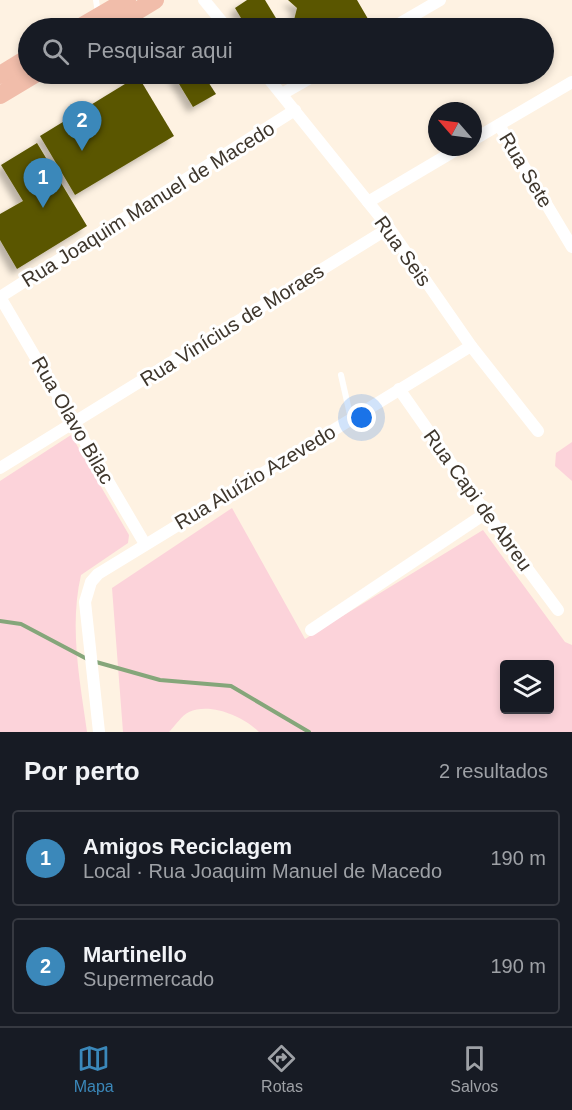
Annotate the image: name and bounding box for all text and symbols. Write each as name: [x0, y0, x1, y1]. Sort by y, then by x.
search box: [18, 18, 554, 84]
icon: search: [39, 35, 72, 68]
text: Pesquisar aqui: [87, 38, 233, 63]
pin: 2: [62, 102, 101, 151]
north arrow: [428, 102, 482, 156]
street label: Rua Joaquim Manuel de Macedo: [18, 117, 278, 291]
street label: Rua Sete: [495, 129, 557, 211]
pin: 1: [24, 158, 63, 208]
street label: Rua Seis: [370, 212, 436, 290]
street label: Rua Vinícius de Moraes: [136, 260, 328, 390]
street label: Rua Olavo Bilac: [28, 352, 118, 488]
your location: [347, 403, 376, 432]
street label: Rua Aluízio Azevedo: [171, 420, 339, 534]
street label: Rua Capi de Abreu: [419, 425, 537, 575]
map controls: [500, 660, 554, 714]
button: layers: [500, 660, 554, 714]
text: Por perto: [24, 756, 140, 786]
text: 2 resultados: [439, 760, 548, 782]
text: Amigos Reciclagem: [83, 834, 292, 859]
text: 1: [40, 847, 51, 869]
text: 190 m: [490, 847, 546, 869]
text: Local · Rua Joaquim Manuel de Macedo: [83, 860, 442, 882]
text: Martinello: [83, 942, 187, 967]
text: 2: [40, 955, 51, 977]
text: 190 m: [490, 955, 546, 977]
text: Supermercado: [83, 968, 214, 990]
tab: Mapa: [74, 1042, 114, 1096]
tab: Rotas: [261, 1042, 303, 1096]
tab: Salvos: [450, 1042, 498, 1096]

